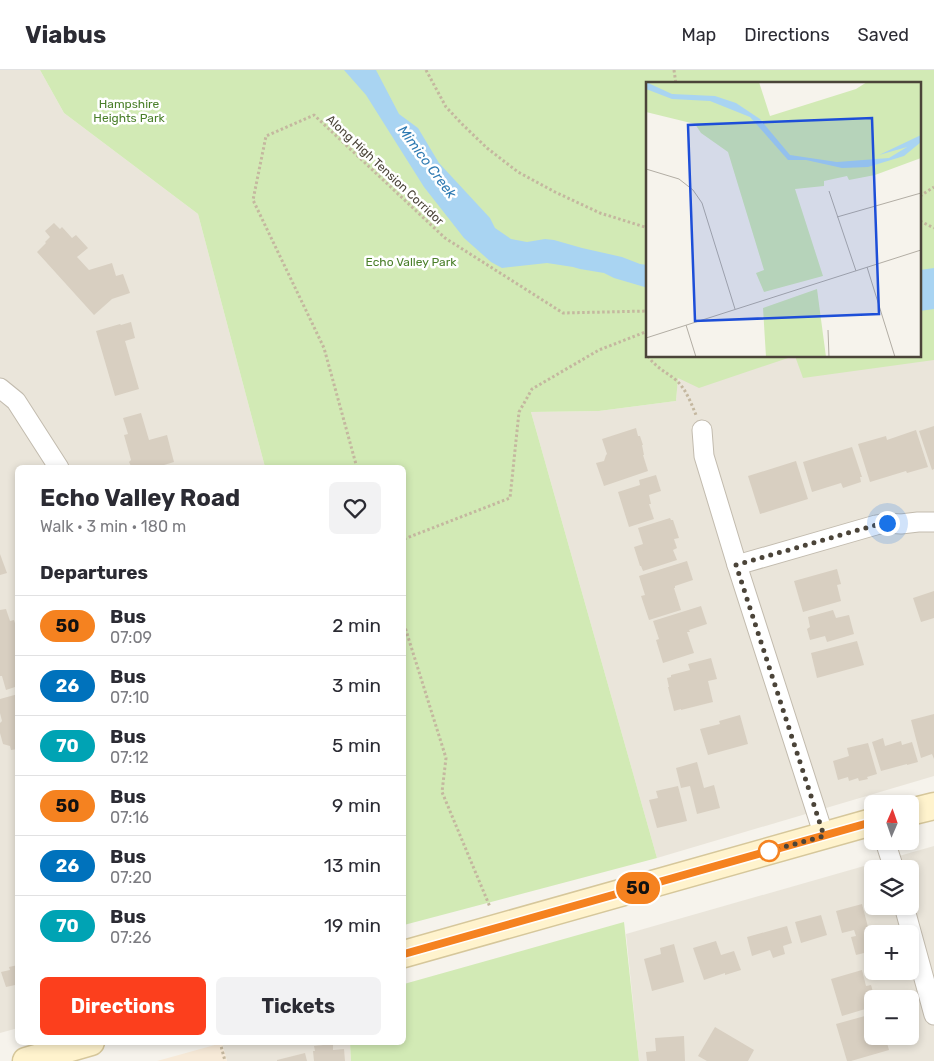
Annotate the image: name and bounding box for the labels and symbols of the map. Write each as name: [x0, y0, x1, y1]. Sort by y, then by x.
inset map: [646, 82, 922, 358]
park label: Hampshire Heights Park: [93, 97, 165, 125]
street label: Along High Tension Corridor: [323, 112, 447, 228]
water label: Mimico Creek: [394, 122, 460, 202]
park label: Echo Valley Park: [366, 255, 457, 269]
your location: [875, 511, 900, 536]
north arrow: [864, 795, 919, 850]
unlabelled marker: [758, 840, 780, 862]
line badge: 50: [616, 872, 660, 904]

